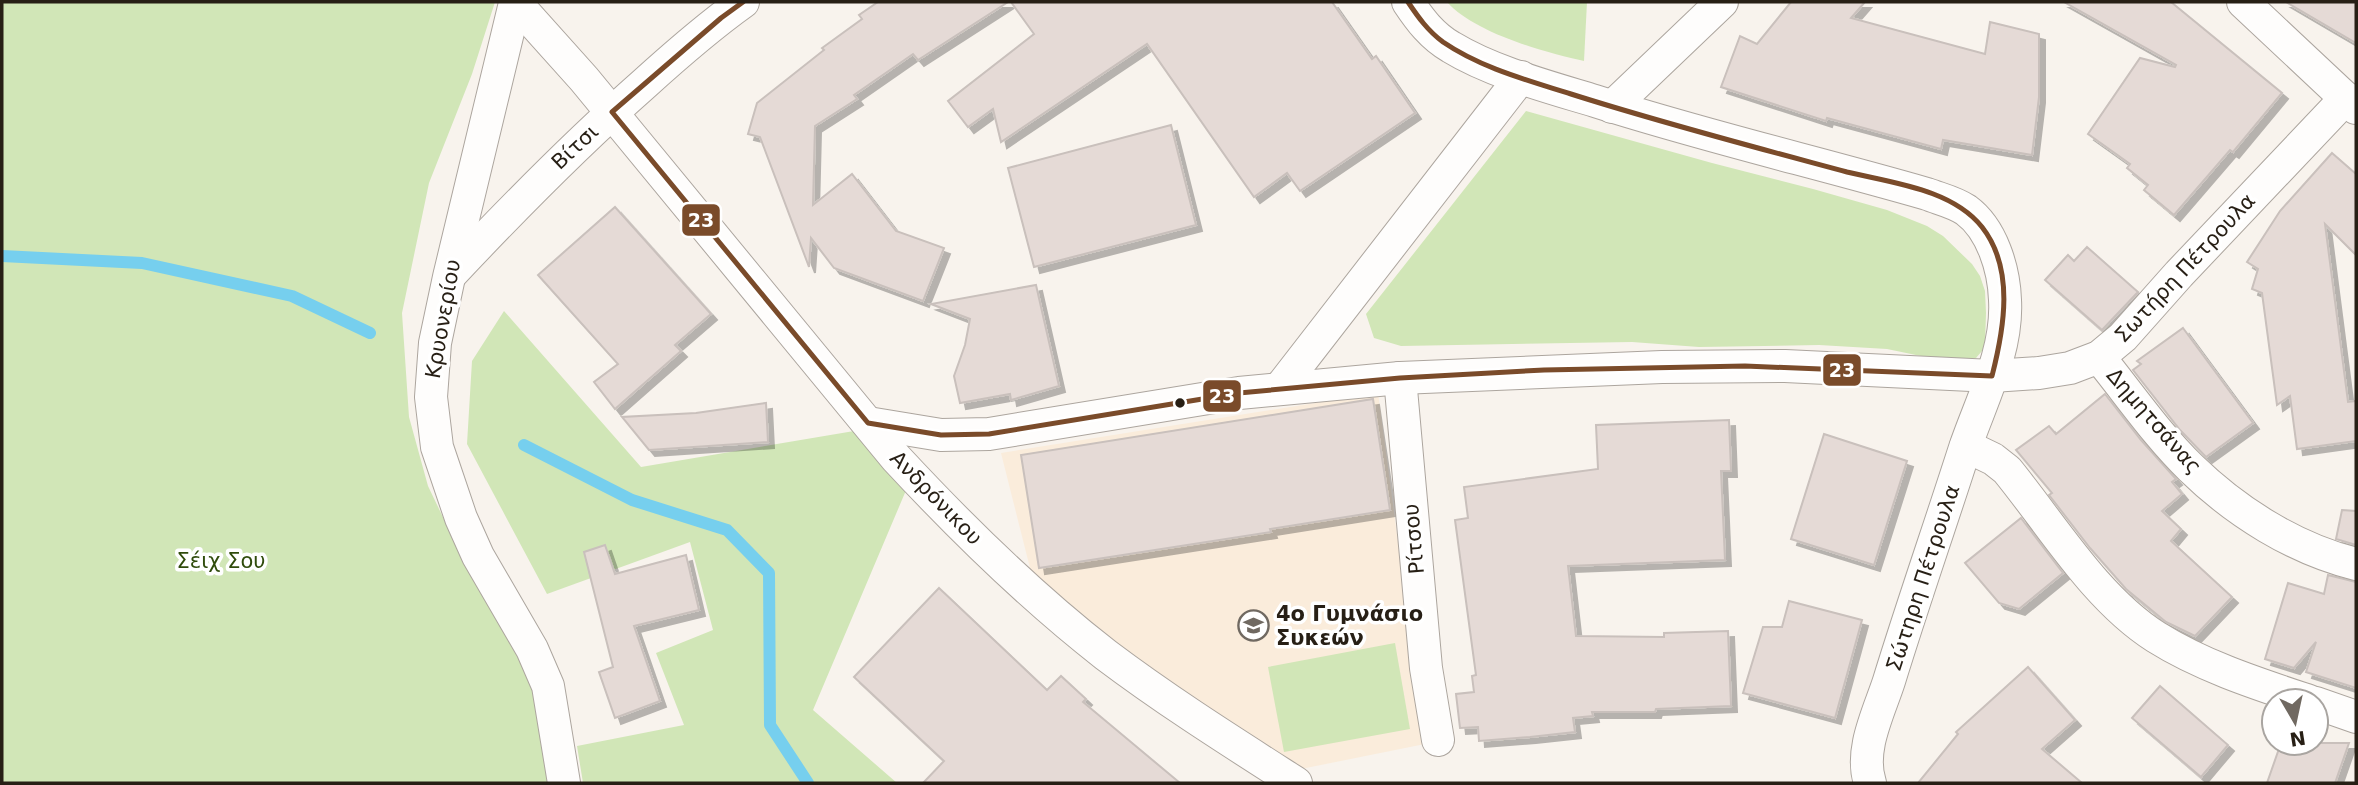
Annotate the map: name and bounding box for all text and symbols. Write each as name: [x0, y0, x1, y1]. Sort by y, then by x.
street label: Βίτσι: [547, 120, 603, 174]
street label: Σωτήρη Πέτρουλα: [2110, 189, 2260, 347]
line badge: 23: [681, 203, 721, 237]
text: 23: [688, 209, 714, 231]
street label: Κρυονερίου: [421, 258, 465, 380]
line badge: 23: [1822, 353, 1862, 387]
text: 23: [1829, 359, 1855, 381]
street label: Δημητσάνας: [2102, 363, 2206, 479]
line badge: 23: [1202, 379, 1242, 413]
text: 23: [1209, 385, 1235, 407]
unlabelled marker: [1173, 396, 1187, 410]
street label: Ανδρόνικου: [885, 446, 987, 550]
street label: Σώτηρη Πέτρουλα: [1882, 482, 1964, 674]
street label: Ρίτσου: [1399, 503, 1429, 575]
park label: Σέιχ Σου: [177, 549, 265, 573]
place label: 4ο Γυμνάσιο Συκεών: [1276, 602, 1423, 650]
school or university icon: 4ο Γυμνάσιο Συκεών: [1236, 609, 1270, 643]
north arrow: [2260, 687, 2330, 757]
text: N: [2288, 727, 2307, 751]

